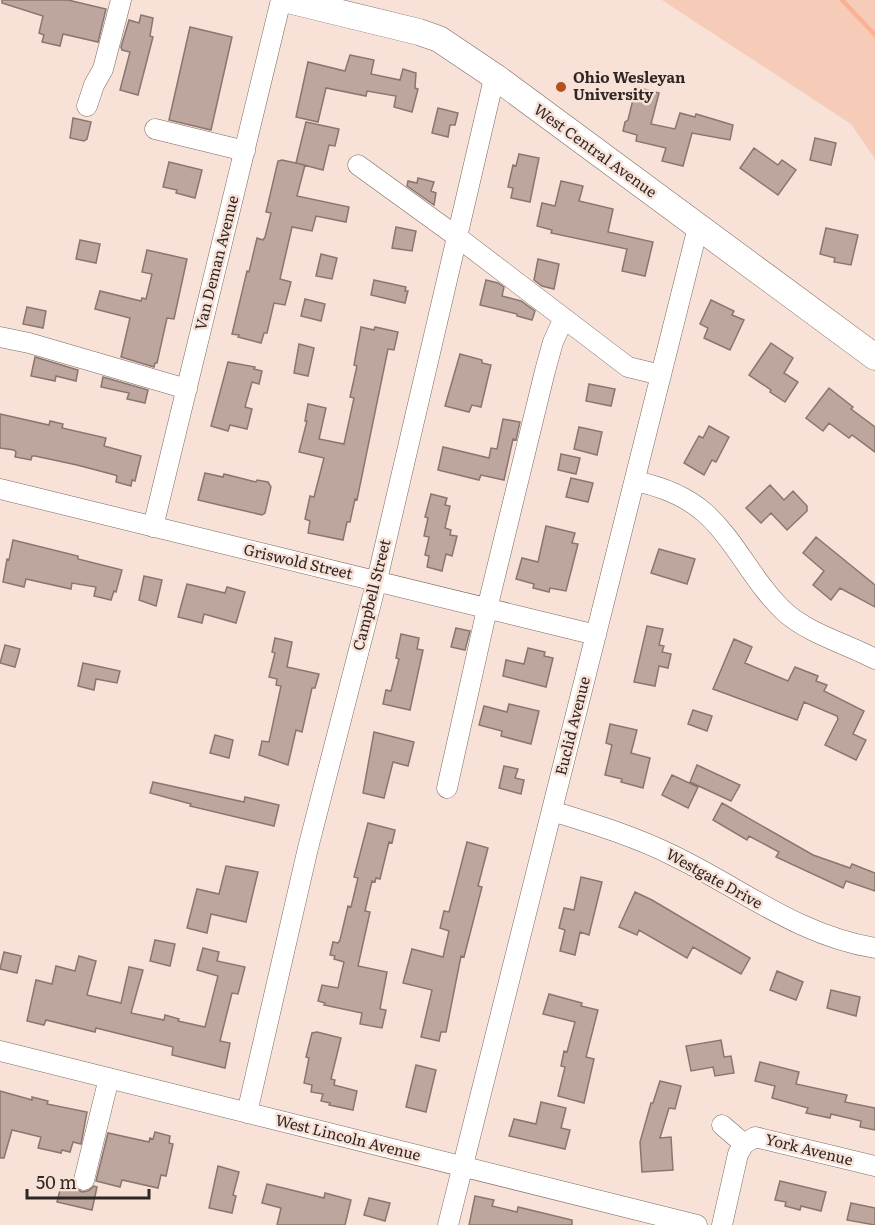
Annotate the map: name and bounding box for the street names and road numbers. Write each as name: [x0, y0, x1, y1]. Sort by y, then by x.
street label: West Central Avenue: [529, 97, 662, 203]
street label: Van Deman Avenue: [188, 193, 243, 332]
street label: Campbell Street: [346, 536, 396, 653]
street label: Griswold Street: [241, 537, 355, 584]
street label: Euclid Avenue: [548, 674, 595, 778]
street label: Westgate Drive: [662, 842, 767, 914]
street label: West Lincoln Avenue: [273, 1107, 424, 1166]
street label: York Avenue: [763, 1127, 856, 1171]

